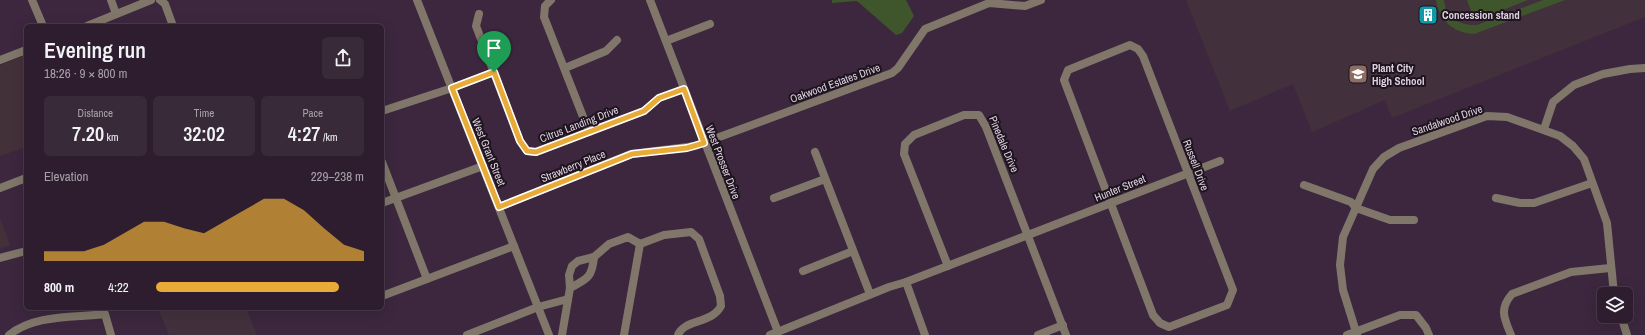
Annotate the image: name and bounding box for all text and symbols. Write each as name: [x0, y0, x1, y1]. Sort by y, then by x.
building icon: Concession stand: [1417, 4, 1439, 26]
place label: Concession stand: [1442, 8, 1520, 22]
pin: [477, 31, 511, 72]
text: Evening run: [44, 35, 146, 65]
button: share: [322, 37, 364, 79]
icon: arrive: [483, 37, 505, 59]
street label: Oakwood Estates Drive: [788, 60, 882, 106]
place label: Plant City High School: [1372, 61, 1425, 88]
school or university icon: Plant City High School: [1347, 63, 1369, 85]
text: 18:26 · 9 × 800 m: [44, 65, 127, 82]
street label: Sandalwood Drive: [1410, 101, 1484, 139]
street label: Citrus Landing Drive: [538, 103, 620, 145]
text: Distance: [78, 106, 113, 120]
text: Time: [194, 106, 214, 120]
text: Pace: [302, 106, 323, 120]
street label: Pinedale Drive: [986, 114, 1022, 174]
street label: West Grant Street: [469, 116, 509, 188]
text: 7.20: [72, 120, 104, 147]
text: 32:02: [183, 120, 225, 147]
text: 4:27: [288, 120, 320, 147]
street label: West Prosser Drive: [702, 123, 744, 201]
text: km: [104, 130, 119, 144]
text: /km: [320, 130, 337, 144]
street label: Russell Drive: [1180, 137, 1212, 193]
street label: Strawberry Place: [539, 147, 607, 185]
text: Elevation: [44, 168, 88, 185]
text: 229–238 m: [311, 168, 364, 185]
street label: Hunter Street: [1093, 171, 1148, 205]
text: 800 m: [44, 279, 74, 296]
text: 4:22: [108, 279, 129, 296]
map controls: [1597, 287, 1633, 323]
button: layers: [1597, 287, 1633, 323]

